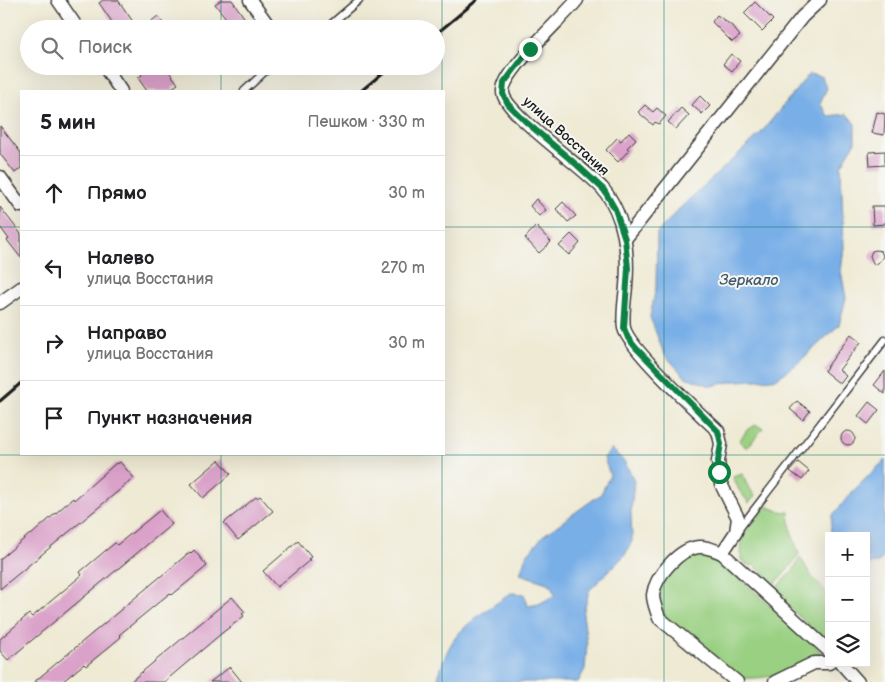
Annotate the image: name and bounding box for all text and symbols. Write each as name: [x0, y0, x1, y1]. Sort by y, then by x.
search box: [20, 20, 445, 75]
icon: search: [38, 34, 66, 62]
text: Поиск: [78, 36, 132, 59]
route end: [519, 38, 542, 61]
street label: улица Восстания: [519, 93, 613, 179]
text: 5 мин: [40, 110, 96, 135]
text: Пешком · 330 m: [308, 113, 425, 132]
icon: ahead: [40, 179, 68, 207]
text: Прямо: [87, 182, 147, 205]
text: 30 m: [388, 184, 425, 203]
text: Налево: [87, 247, 154, 270]
icon: left: [40, 254, 68, 282]
text: 270 m: [381, 259, 425, 278]
text: улица Восстания: [87, 270, 213, 289]
water label: Зеркало: [720, 271, 779, 290]
text: Направо: [87, 322, 167, 345]
icon: right: [40, 329, 68, 357]
text: 30 m: [388, 334, 425, 353]
text: улица Восстания: [87, 345, 213, 364]
icon: arrive: [40, 404, 68, 432]
text: Пункт назначения: [87, 407, 252, 430]
route start: [708, 461, 731, 484]
map controls: [825, 532, 870, 667]
button: +: [825, 532, 870, 577]
button: −: [825, 577, 870, 622]
button: layers: [825, 622, 870, 667]

